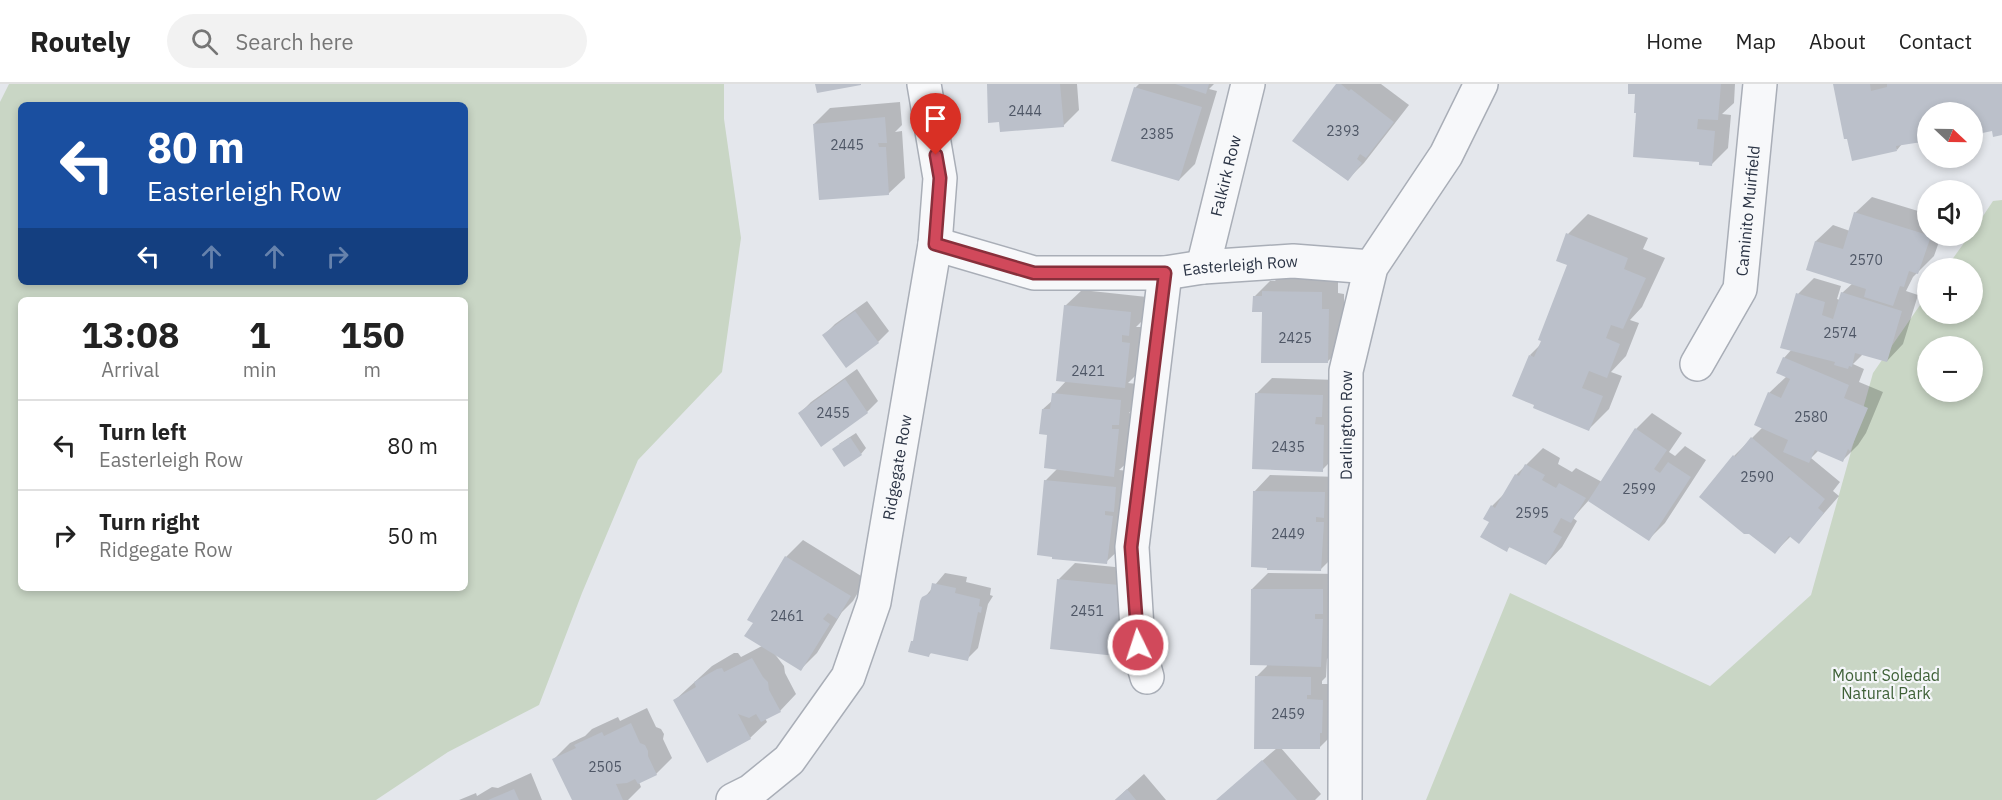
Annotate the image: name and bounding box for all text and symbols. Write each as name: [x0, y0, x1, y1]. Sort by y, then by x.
search box: [167, 14, 587, 68]
text: Routely: [30, 23, 131, 60]
icon: search: [188, 25, 221, 58]
text: Search here: [236, 27, 354, 56]
text: Home: [1646, 27, 1703, 55]
text: Map: [1736, 27, 1776, 55]
text: About: [1809, 27, 1866, 55]
text: Contact: [1899, 27, 1972, 55]
pin: [910, 93, 961, 155]
icon: arrive: [919, 102, 952, 135]
house number: 2444: [1008, 102, 1042, 120]
north arrow: [1917, 102, 1983, 168]
map controls: [1917, 102, 1983, 402]
text: 80 m: [147, 120, 245, 175]
house number: 2393: [1326, 122, 1360, 140]
house number: 2385: [1140, 125, 1174, 143]
icon: left: [48, 126, 126, 204]
street label: Falkirk Row: [1206, 133, 1245, 218]
house number: 2445: [830, 136, 864, 154]
street label: Caminito Muirfield: [1731, 144, 1764, 277]
text: Easterleigh Row: [147, 173, 342, 208]
button: sound: [1917, 180, 1983, 246]
icon: left: [132, 240, 165, 273]
icon: ahead: [195, 240, 228, 273]
icon: ahead: [258, 240, 291, 273]
icon: right: [321, 240, 354, 273]
street label: Easterleigh Row: [1181, 251, 1299, 280]
house number: 2570: [1849, 251, 1883, 269]
button: +: [1917, 258, 1983, 324]
text: 13:08: [81, 311, 180, 358]
text: 1: [249, 311, 271, 358]
text: 150: [340, 311, 405, 358]
house number: 2574: [1823, 324, 1857, 342]
house number: 2425: [1278, 329, 1312, 347]
button: −: [1917, 336, 1983, 402]
text: Arrival: [101, 356, 160, 383]
text: min: [243, 356, 277, 383]
text: m: [364, 356, 381, 383]
house number: 2421: [1071, 362, 1105, 380]
street label: Darlington Row: [1336, 370, 1356, 480]
house number: 2455: [816, 404, 850, 422]
house number: 2580: [1794, 408, 1828, 426]
street label: Ridgegate Row: [878, 413, 916, 522]
text: Turn left: [99, 417, 187, 446]
icon: left: [48, 429, 81, 462]
text: 80 m: [387, 431, 438, 460]
house number: 2435: [1271, 438, 1305, 456]
text: Easterleigh Row: [99, 446, 243, 473]
house number: 2590: [1740, 468, 1774, 486]
house number: 2599: [1622, 480, 1656, 498]
house number: 2595: [1515, 504, 1549, 522]
text: Turn right: [99, 507, 200, 536]
icon: right: [48, 519, 81, 552]
text: 50 m: [387, 521, 438, 550]
house number: 2449: [1271, 525, 1305, 543]
text: Ridgegate Row: [99, 536, 233, 563]
house number: 2451: [1070, 602, 1104, 620]
house number: 2461: [770, 607, 804, 625]
position arrow: [1106, 613, 1170, 677]
park label: Mount Soledad Natural Park: [1832, 665, 1940, 703]
house number: 2459: [1271, 705, 1305, 723]
house number: 2505: [588, 758, 622, 776]

